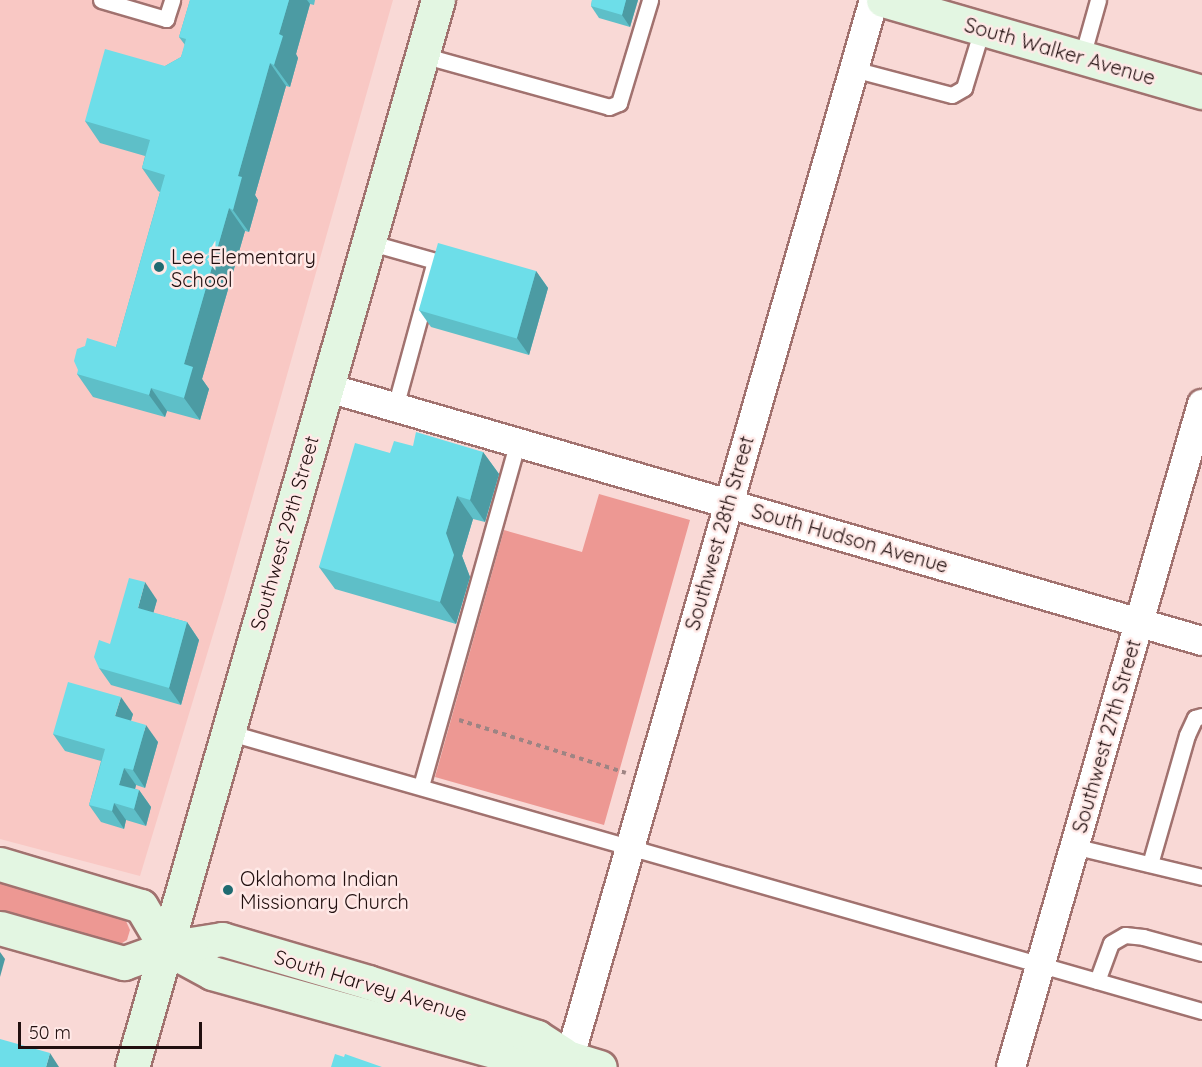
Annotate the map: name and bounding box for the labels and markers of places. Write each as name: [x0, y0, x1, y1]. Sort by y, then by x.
place label: Lee Elementary School: [171, 244, 316, 291]
marker: Lee Elementary School: [152, 260, 166, 274]
place label: Oklahoma Indian Missionary Church: [240, 867, 409, 914]
marker: Oklahoma Indian Missionary Church: [221, 883, 235, 897]

